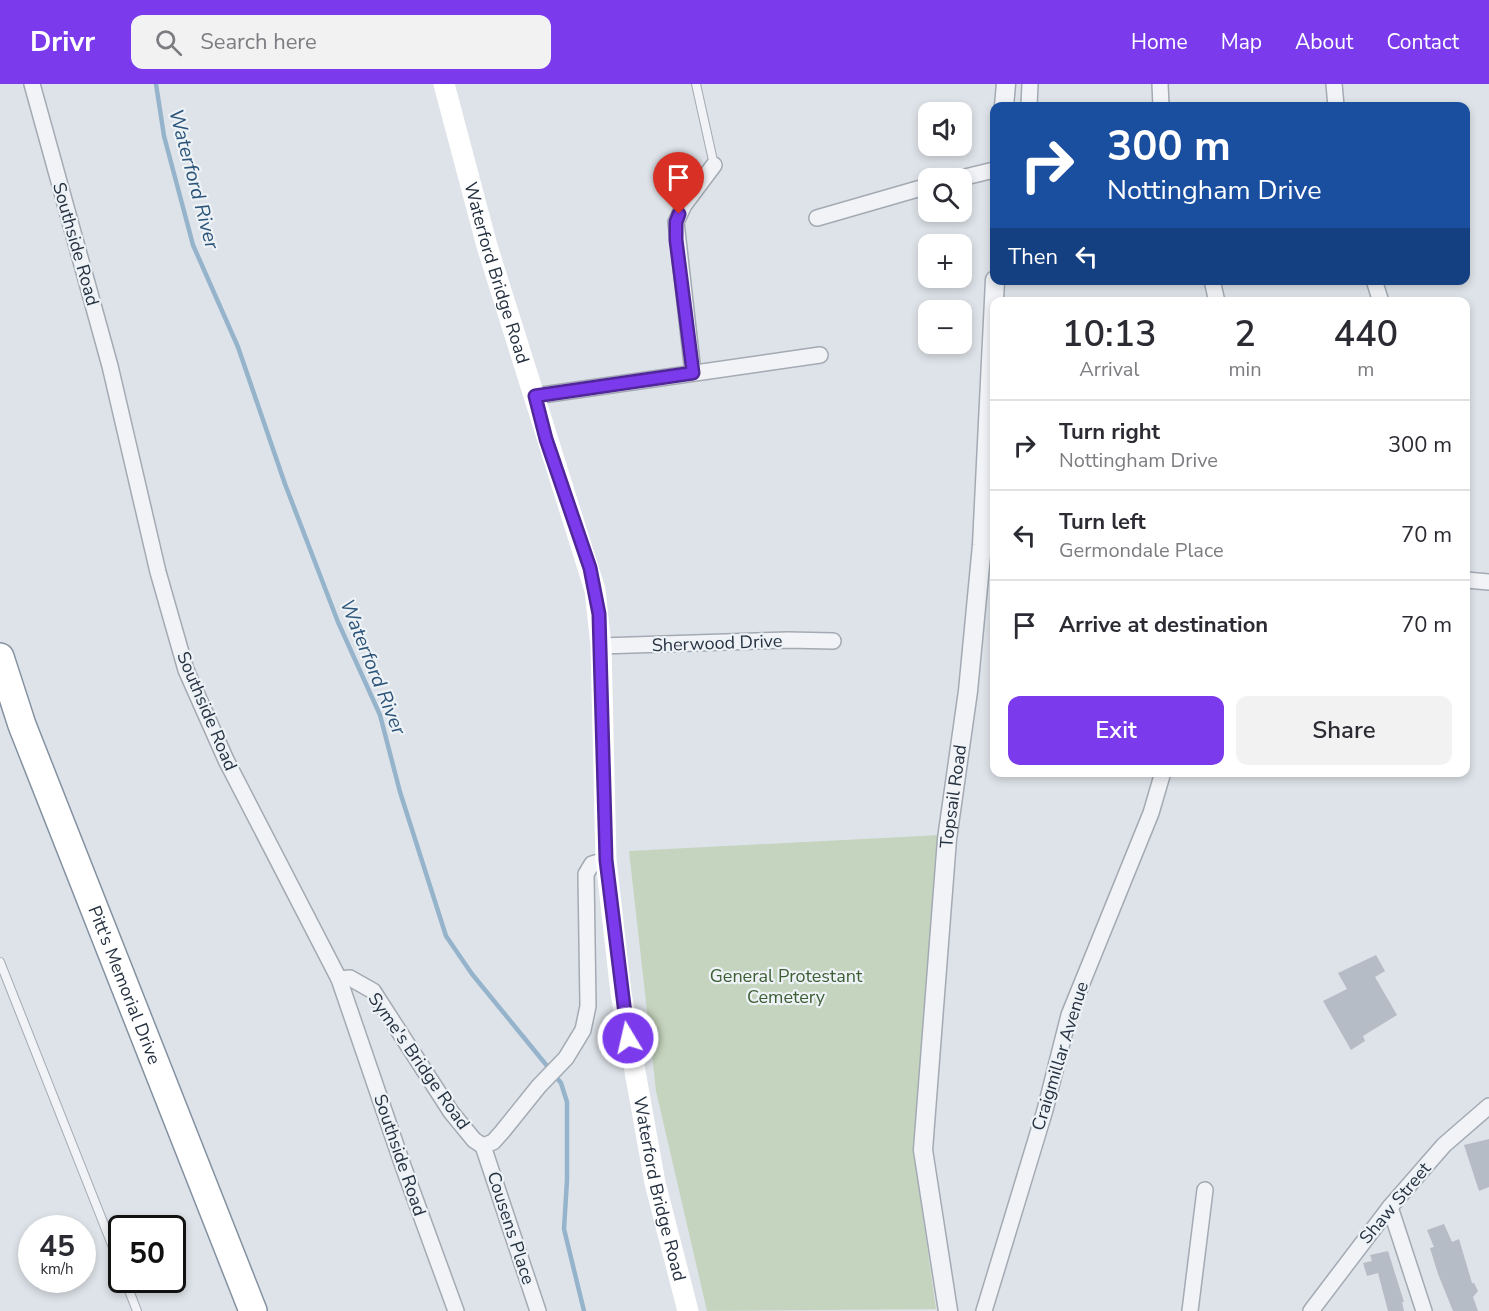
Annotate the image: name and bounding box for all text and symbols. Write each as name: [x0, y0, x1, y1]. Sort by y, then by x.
search box: [131, 15, 551, 69]
text: Drivr: [30, 23, 95, 61]
icon: search: [152, 26, 185, 59]
text: Search here: [200, 27, 317, 57]
text: Home: [1131, 28, 1188, 56]
text: Map: [1221, 28, 1262, 56]
text: About: [1295, 28, 1353, 56]
text: Contact: [1386, 28, 1459, 56]
map controls: [918, 102, 972, 354]
button: sound: [918, 102, 972, 156]
water label: Waterford River: [162, 106, 226, 253]
text: 300 m: [1107, 118, 1231, 175]
icon: right: [1008, 126, 1086, 204]
pin: [653, 152, 704, 214]
icon: arrive: [662, 161, 695, 194]
button: search: [918, 168, 972, 222]
text: Nottingham Drive: [1107, 172, 1322, 209]
street label: Waterford Bridge Road: [459, 179, 535, 367]
street label: Southside Road: [47, 180, 105, 308]
button: +: [918, 234, 972, 288]
icon: left: [1070, 240, 1103, 273]
text: Then: [1008, 242, 1058, 272]
button: −: [918, 300, 972, 354]
text: 10:13: [1062, 310, 1157, 359]
text: 2: [1234, 310, 1256, 359]
text: 440: [1333, 310, 1398, 359]
text: Arrival: [1079, 356, 1139, 383]
text: min: [1229, 356, 1262, 383]
text: m: [1357, 356, 1374, 383]
text: Turn right: [1059, 417, 1160, 447]
icon: right: [1008, 429, 1041, 462]
text: 300 m: [1388, 430, 1452, 460]
text: Nottingham Drive: [1059, 447, 1218, 474]
text: Turn left: [1059, 507, 1146, 537]
icon: left: [1008, 519, 1041, 552]
text: 70 m: [1401, 520, 1452, 550]
text: Germondale Place: [1059, 537, 1224, 564]
water label: Waterford River: [334, 595, 413, 740]
icon: arrive: [1008, 609, 1041, 642]
text: Arrive at destination: [1059, 610, 1268, 640]
text: 70 m: [1401, 610, 1452, 640]
street label: Sherwood Drive: [651, 629, 783, 657]
street label: Southside Road: [171, 648, 243, 774]
button: Exit: [1008, 696, 1224, 765]
button: Share: [1236, 696, 1452, 765]
street label: Topsail Road: [934, 743, 972, 849]
street label: Pitt's Memorial Drive: [82, 902, 167, 1068]
park label: General Protestant Cemetery: [710, 964, 863, 1009]
street label: Craigmillar Avenue: [1026, 978, 1094, 1134]
street label: Syme's Bridge Road: [363, 988, 475, 1134]
position arrow: [596, 1006, 660, 1070]
street label: Southside Road: [368, 1091, 432, 1219]
street label: Waterford Bridge Road: [628, 1095, 692, 1284]
street label: Shaw Street: [1354, 1157, 1437, 1249]
street label: Cousens Place: [481, 1168, 541, 1288]
speed limit sign: 50: [108, 1215, 186, 1293]
text: 45: [39, 1226, 75, 1267]
text: km/h: [40, 1259, 74, 1279]

